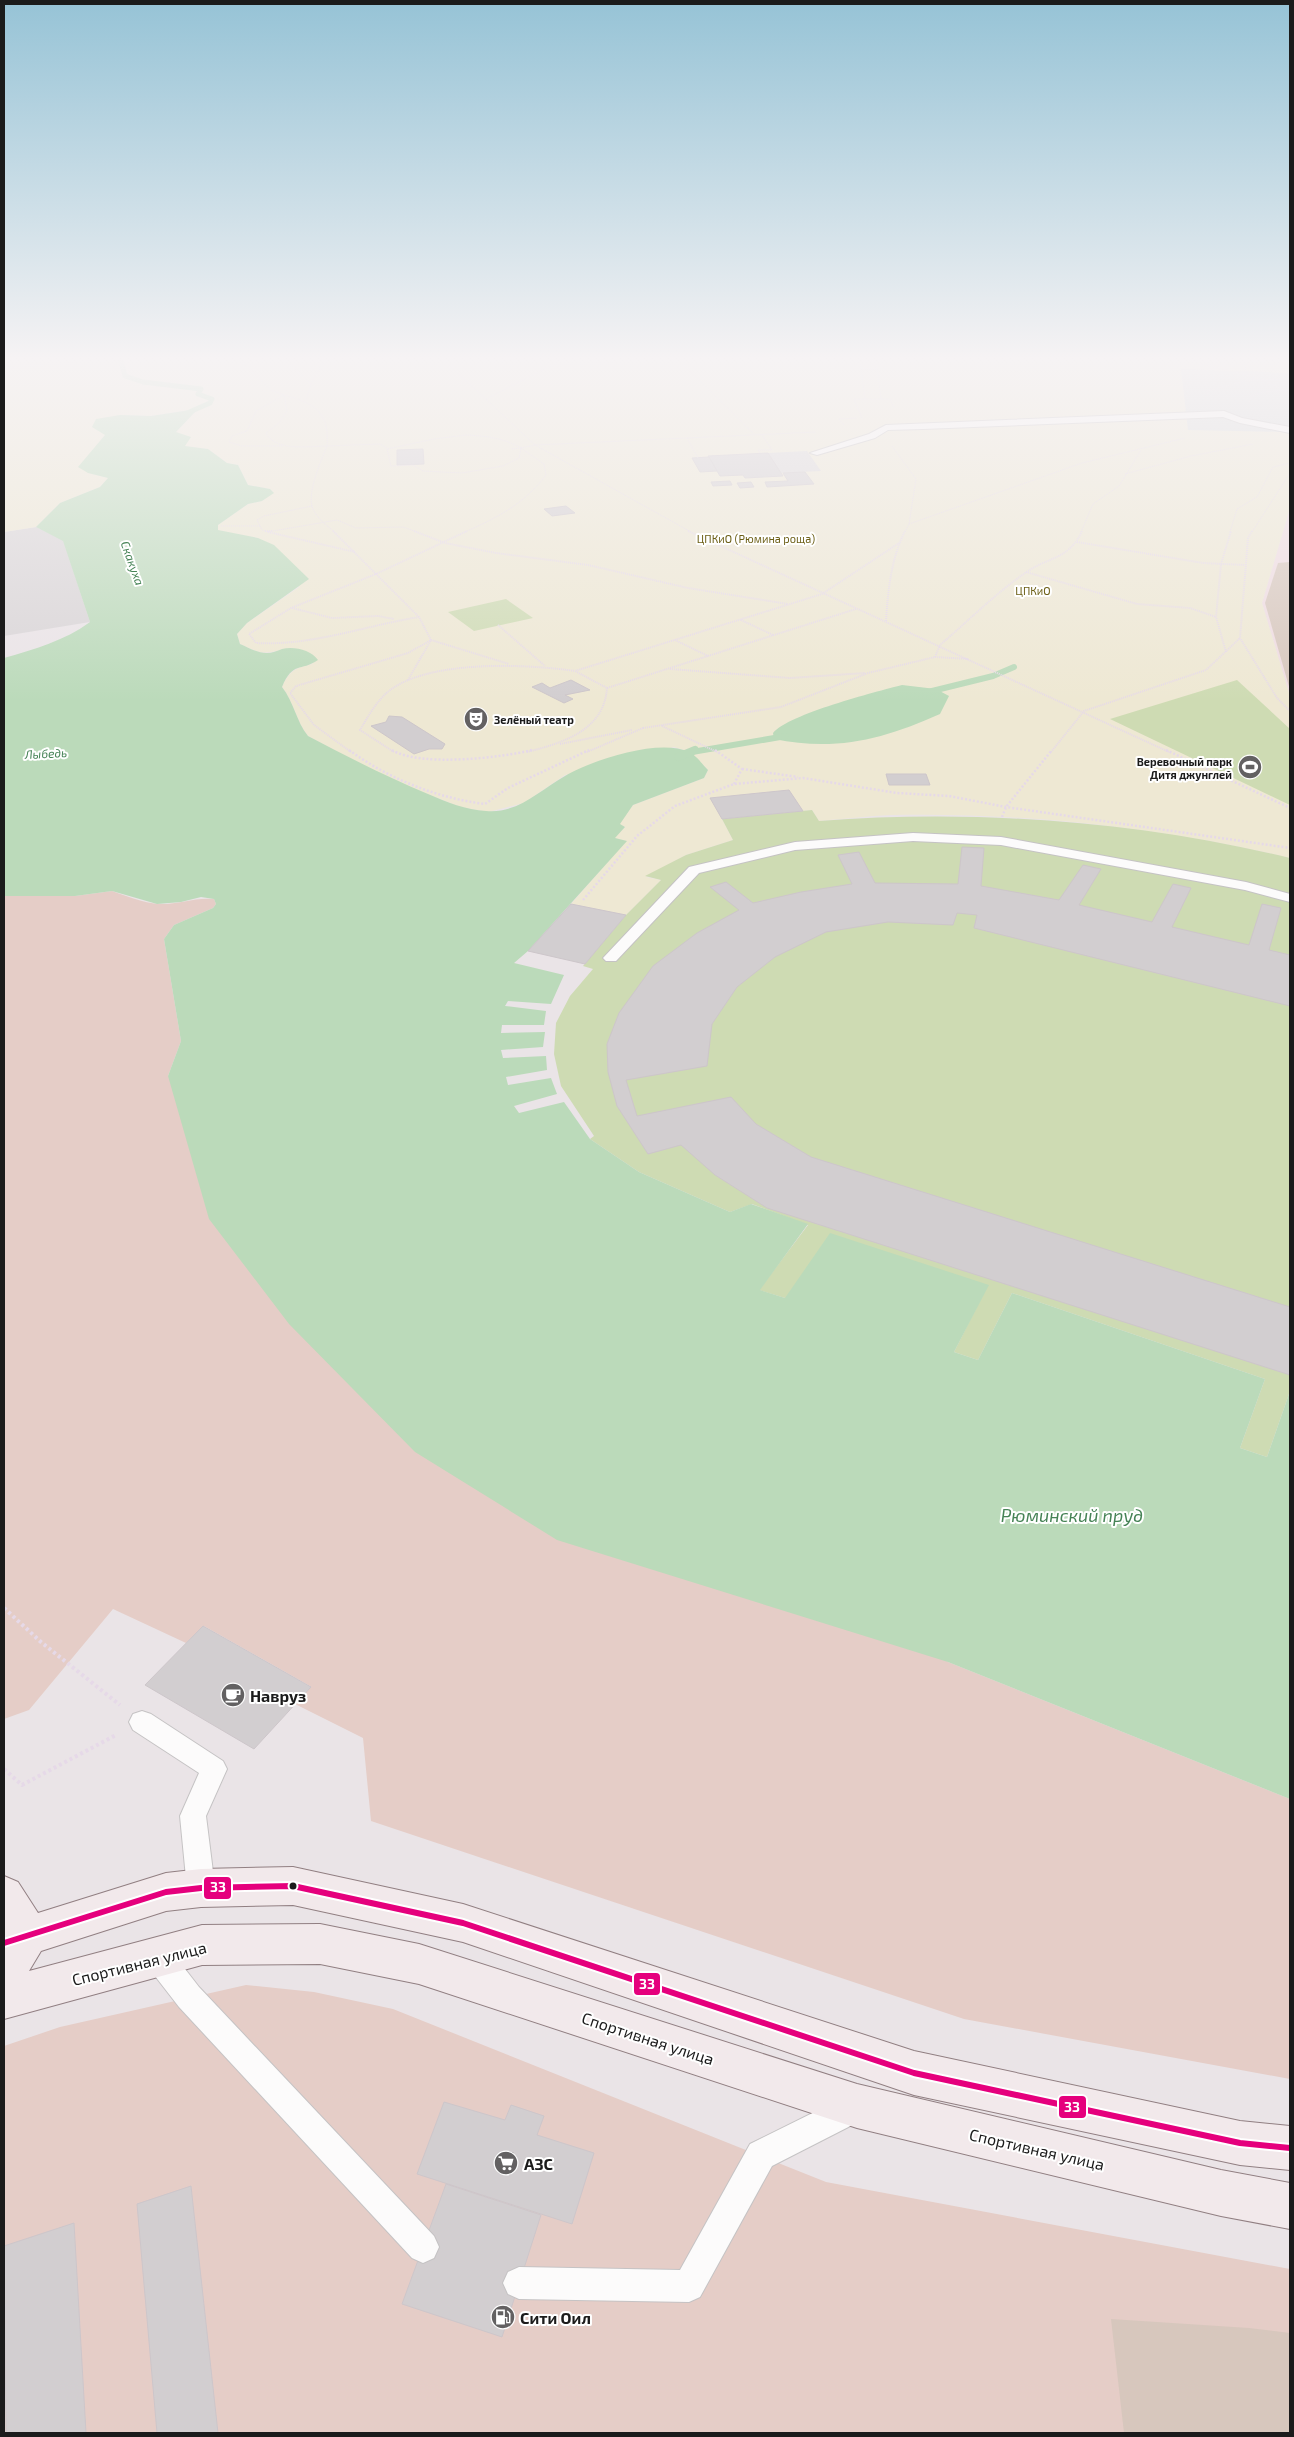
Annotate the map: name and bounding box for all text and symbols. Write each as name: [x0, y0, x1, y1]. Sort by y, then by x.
park label: ЦПКиО (Рюмина роща): [697, 532, 815, 545]
water label: Скакуха: [119, 539, 147, 587]
park label: ЦПКиО: [1015, 584, 1051, 597]
theatre icon: Зелёный театр: [463, 706, 489, 732]
place label: Зелёный театр: [494, 713, 574, 726]
water label: Лыбедь: [23, 745, 68, 761]
sports icon: Веревочный парк Дитя джунглей: [1237, 754, 1263, 780]
place label: Веревочный парк Дитя джунглей: [1137, 755, 1232, 781]
water label: Рюминский пруд: [1001, 1504, 1143, 1526]
cafe icon: Навруз: [220, 1682, 246, 1708]
place label: Навруз: [250, 1686, 306, 1705]
line badge: 33: [203, 1876, 232, 1900]
text: 33: [210, 1878, 226, 1895]
unlabelled marker: [288, 1881, 298, 1891]
street label: Спортивная улица: [70, 1937, 208, 1990]
line badge: 33: [633, 1972, 661, 1996]
text: 33: [639, 1975, 655, 1992]
street label: Спортивная улица: [579, 2008, 717, 2069]
line badge: 33: [1058, 2095, 1087, 2119]
text: 33: [1064, 2098, 1080, 2115]
street label: Спортивная улица: [967, 2124, 1106, 2175]
supermarket icon: АЗС: [493, 2150, 519, 2176]
place label: АЗС: [524, 2154, 553, 2173]
fuel station icon: Сити Оил: [490, 2304, 516, 2330]
place label: Сити Оил: [520, 2308, 591, 2327]

